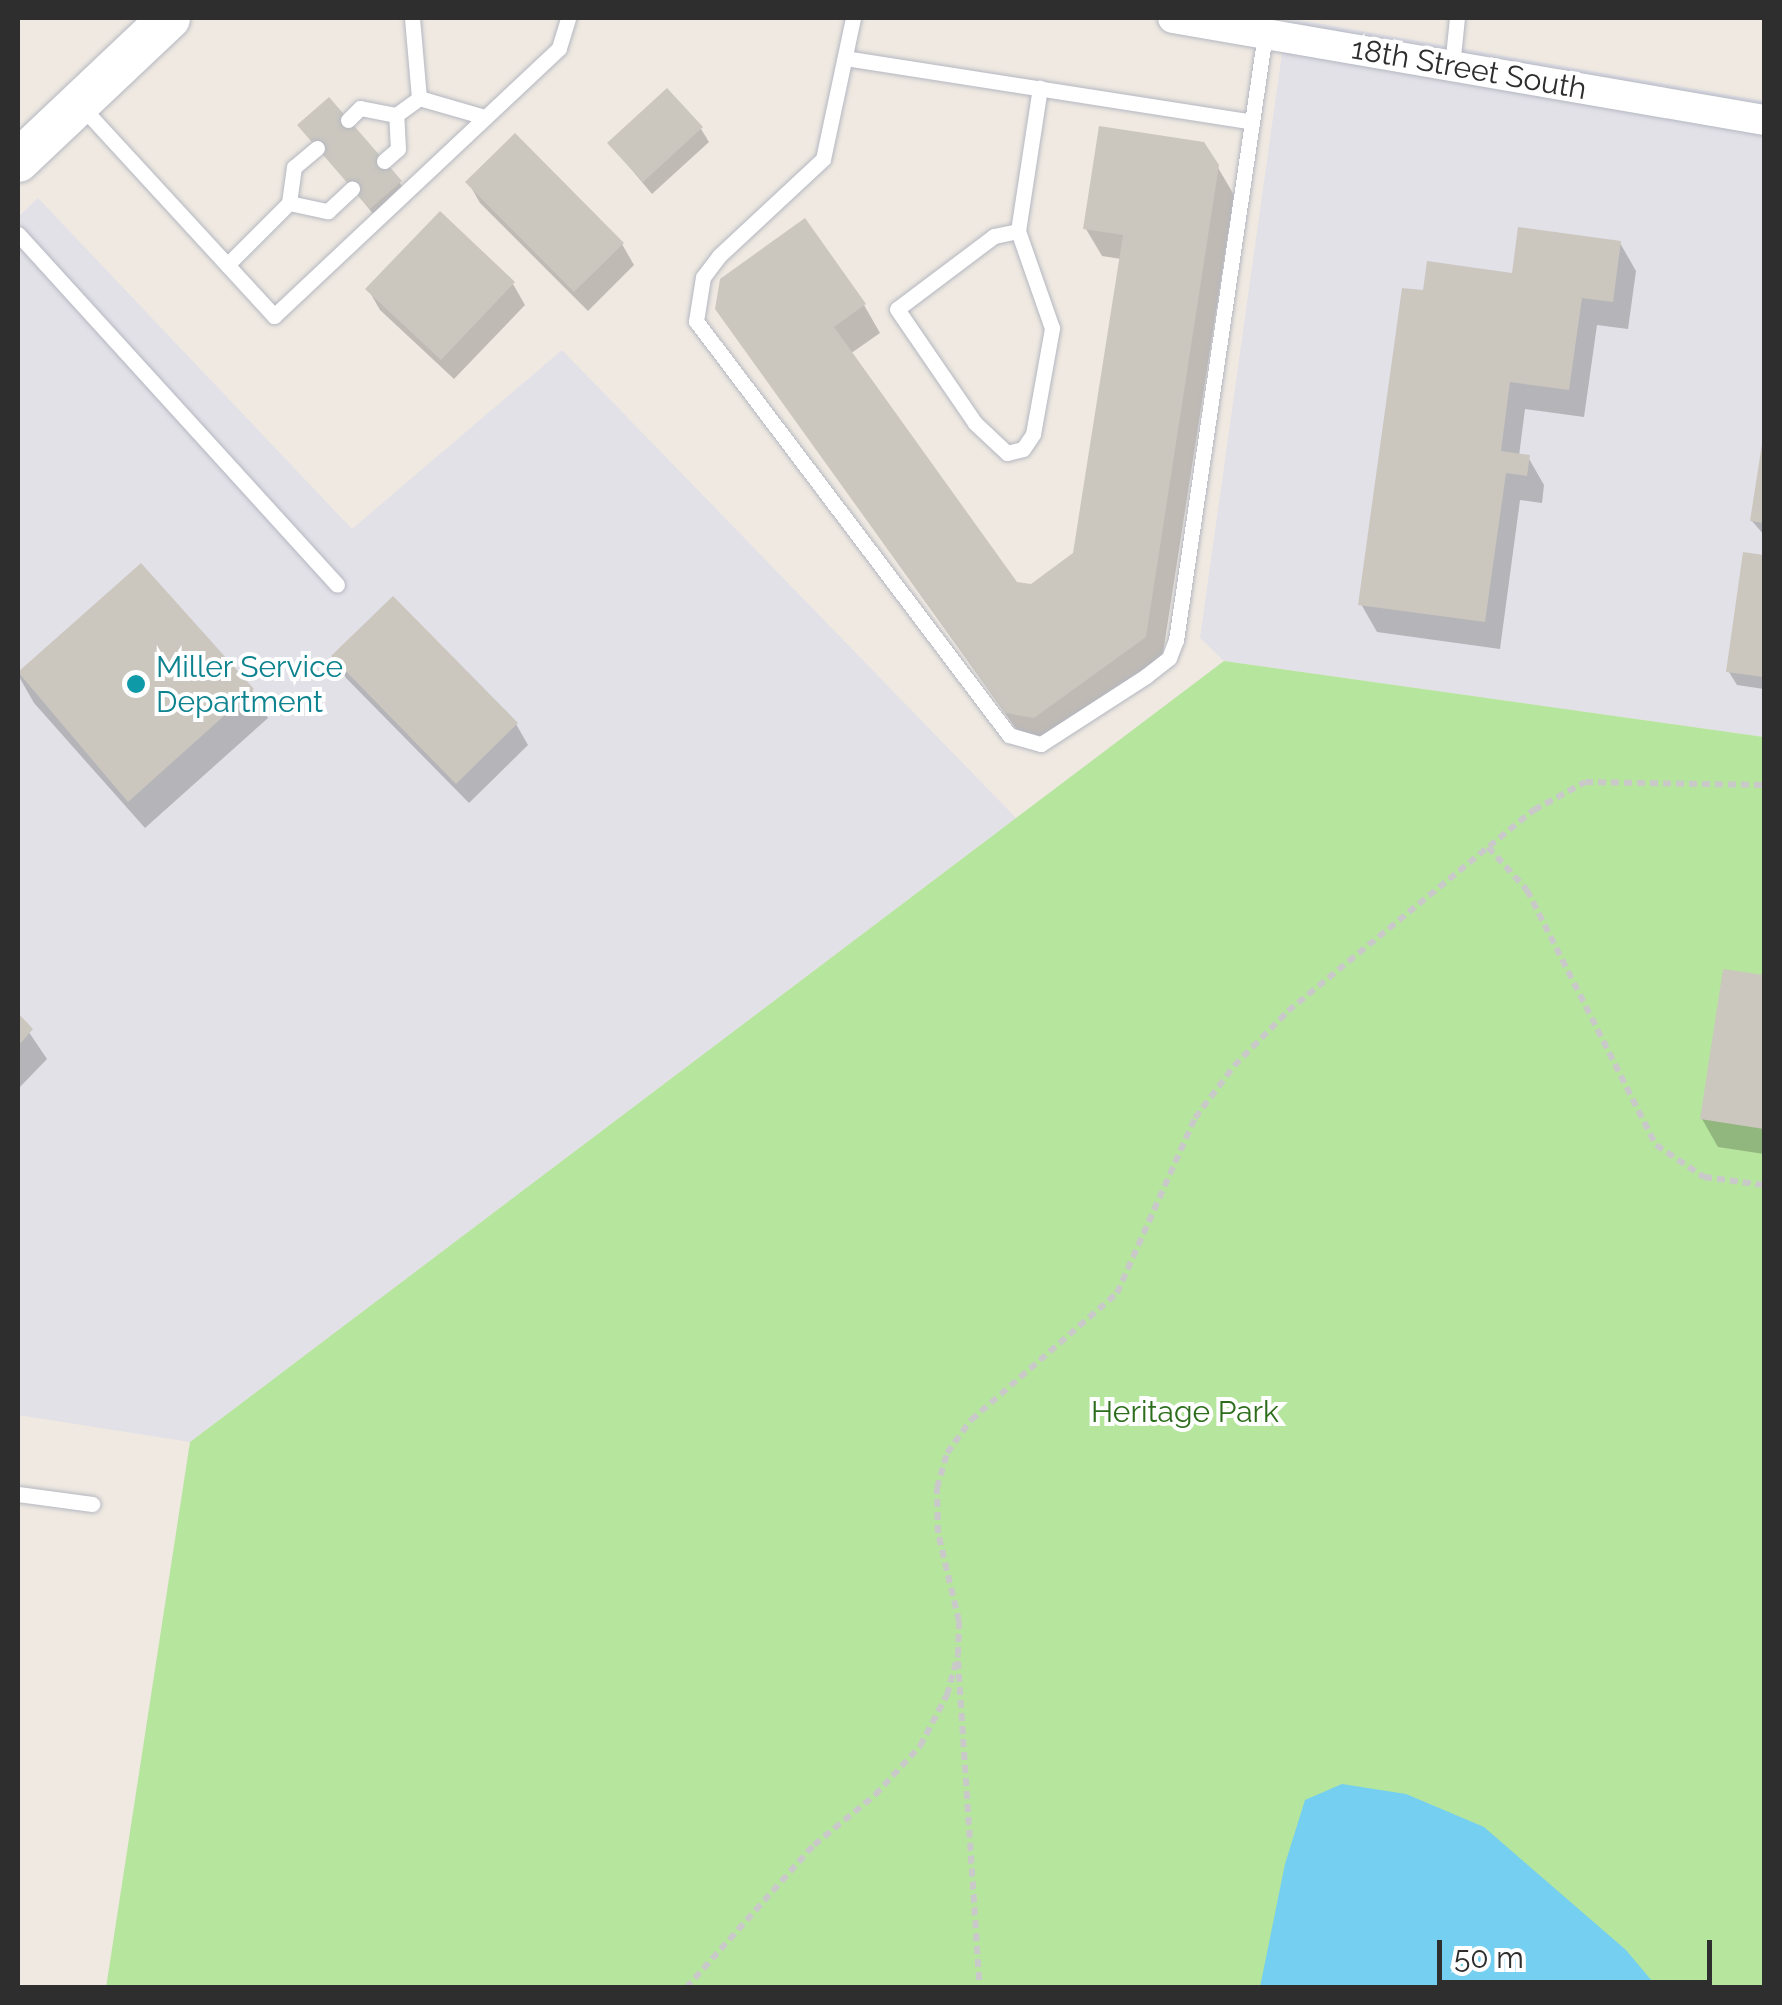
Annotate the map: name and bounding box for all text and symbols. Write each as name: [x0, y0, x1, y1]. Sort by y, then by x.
street label: 18th Street South: [1349, 31, 1589, 107]
place label: Miller Service Department: [156, 649, 344, 720]
marker: Miller Service Department: [125, 673, 147, 695]
park label: Heritage Park: [1091, 1394, 1279, 1430]
scale bar: [1442, 1920, 1717, 1982]
text: 50 m: [1454, 1940, 1524, 1975]

